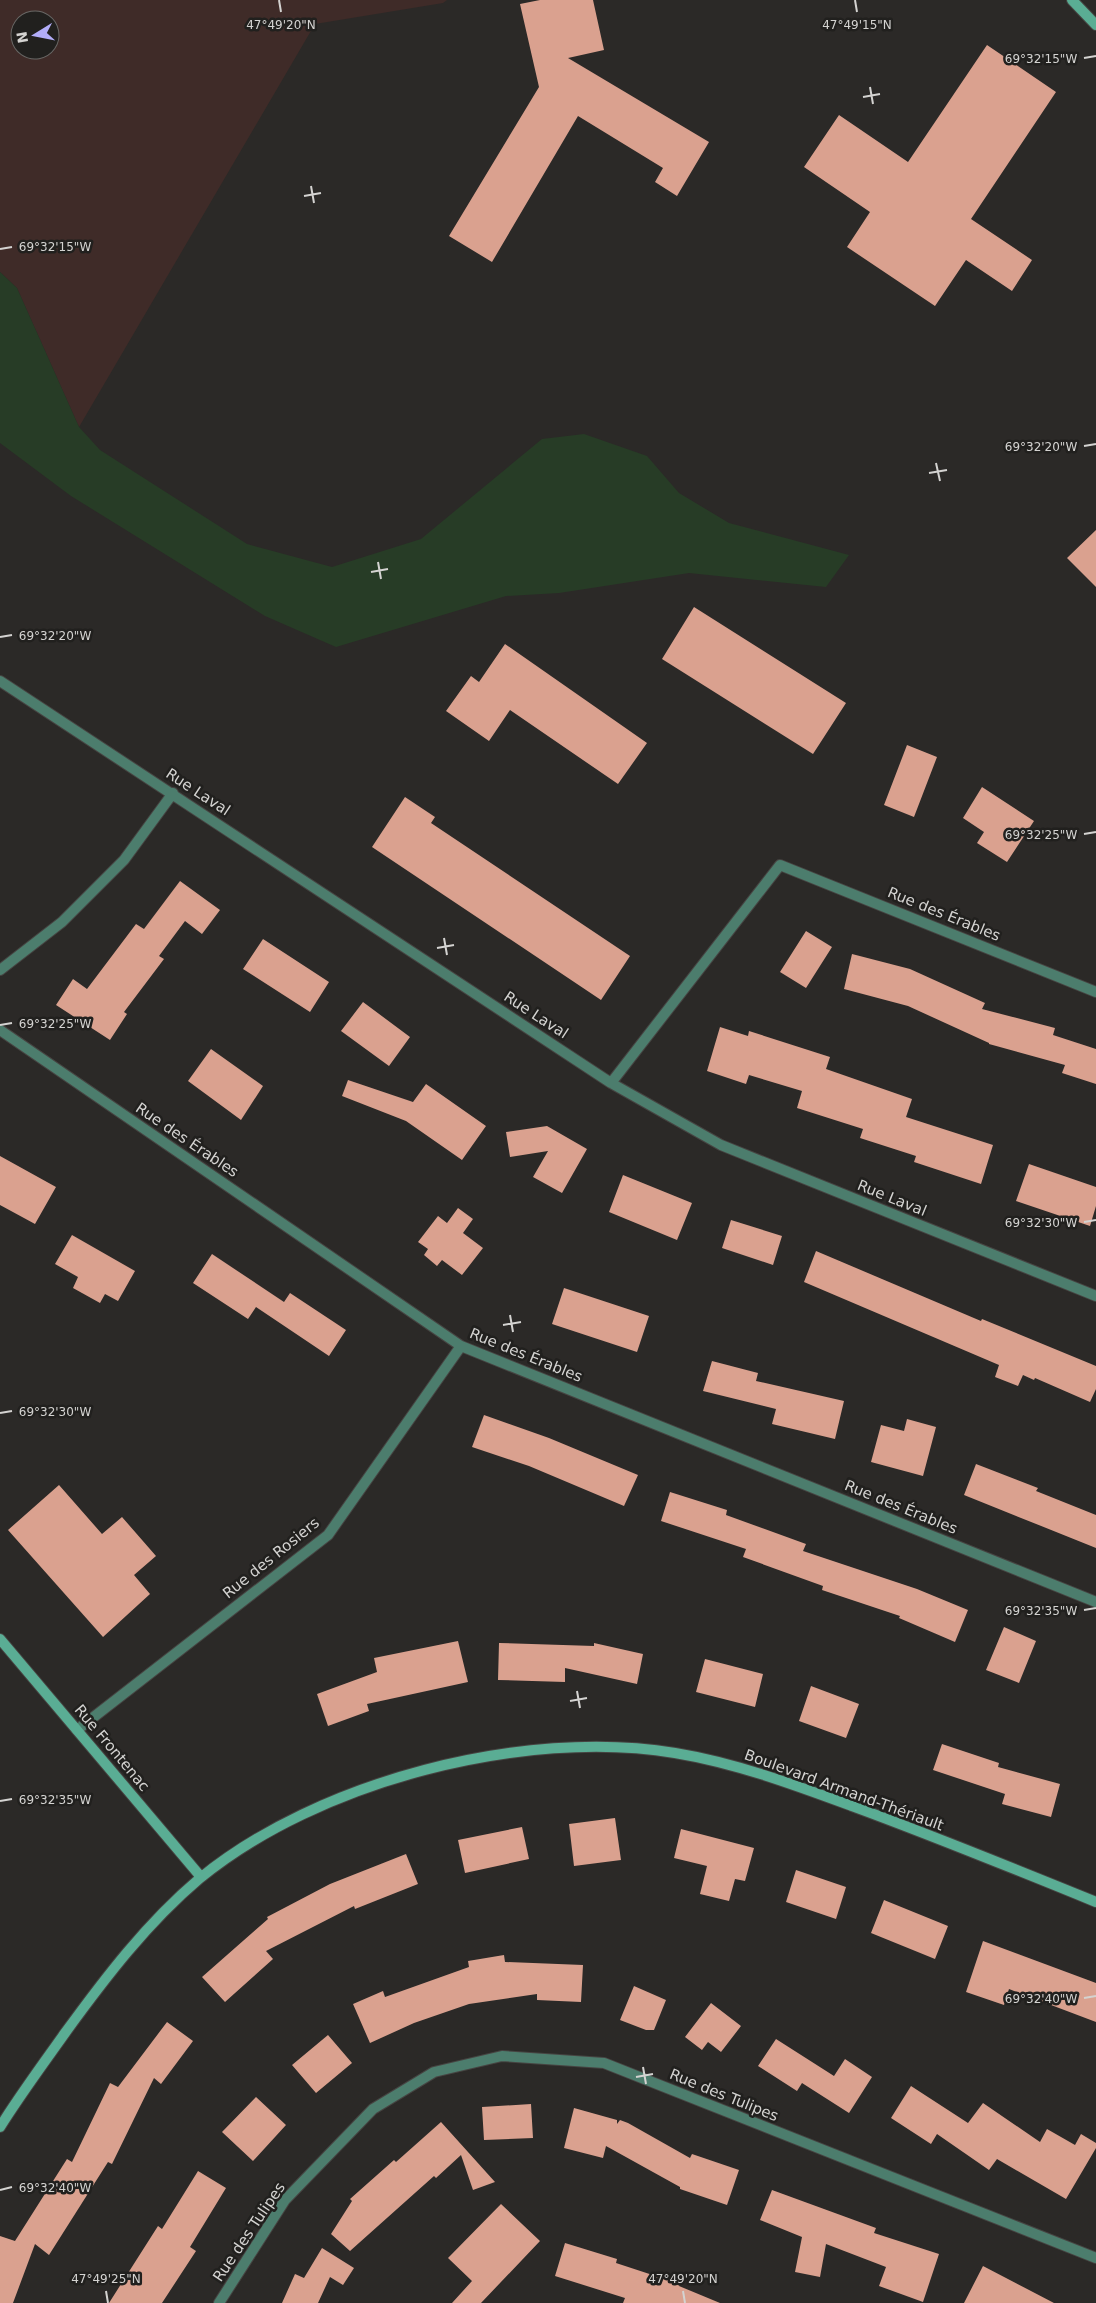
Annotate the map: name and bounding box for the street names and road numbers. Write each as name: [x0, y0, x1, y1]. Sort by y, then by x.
street label: Rue Laval: [162, 765, 234, 819]
street label: Rue des Érables: [885, 882, 1004, 945]
street label: Rue Laval: [500, 988, 572, 1042]
street label: Rue des Érables: [132, 1098, 243, 1181]
street label: Rue Laval: [855, 1176, 929, 1220]
street label: Rue des Érables: [467, 1323, 586, 1386]
street label: Rue des Érables: [842, 1475, 961, 1538]
street label: Rue des Rosiers: [219, 1514, 323, 1602]
street label: Rue Frontenac: [71, 1701, 153, 1795]
street label: Boulevard Armand-Thériault: [742, 1746, 946, 1835]
street label: Rue des Tulipes: [667, 2065, 781, 2125]
street label: Rue des Tulipes: [209, 2179, 289, 2285]

